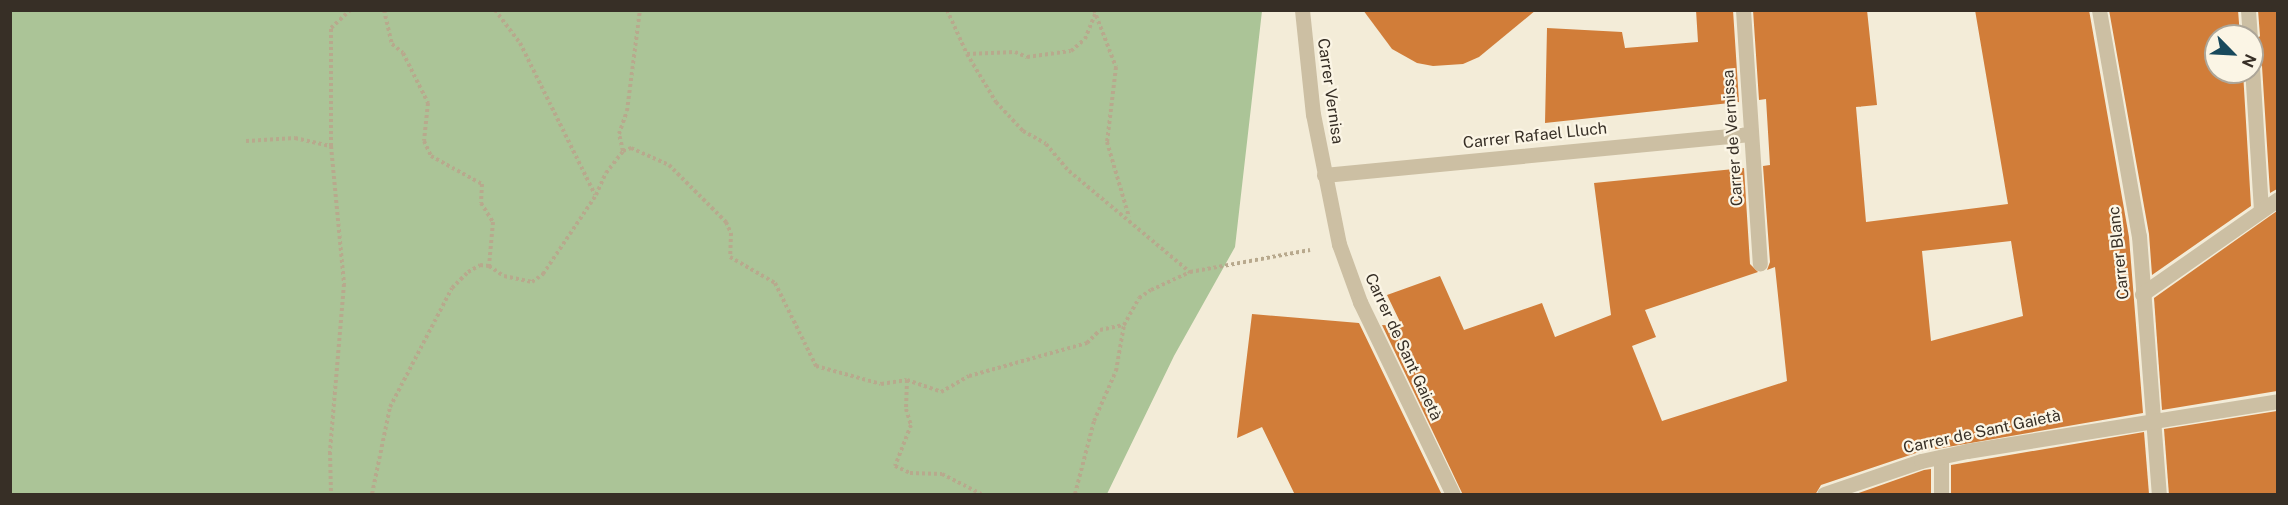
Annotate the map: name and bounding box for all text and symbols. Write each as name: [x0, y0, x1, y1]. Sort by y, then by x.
north arrow: [2204, 24, 2264, 84]
street label: Carrer Vernisa: [1313, 37, 1347, 145]
text: N: [2238, 51, 2260, 70]
street label: Carrer de Vernissa: [1719, 69, 1747, 207]
street label: Carrer Rafael Lluch: [1462, 119, 1608, 153]
street label: Carrer Blanc: [2105, 205, 2133, 301]
street label: Carrer de Sant Gaietà: [1360, 270, 1446, 424]
street label: Carrer de Sant Gaietà: [1901, 406, 2063, 458]

